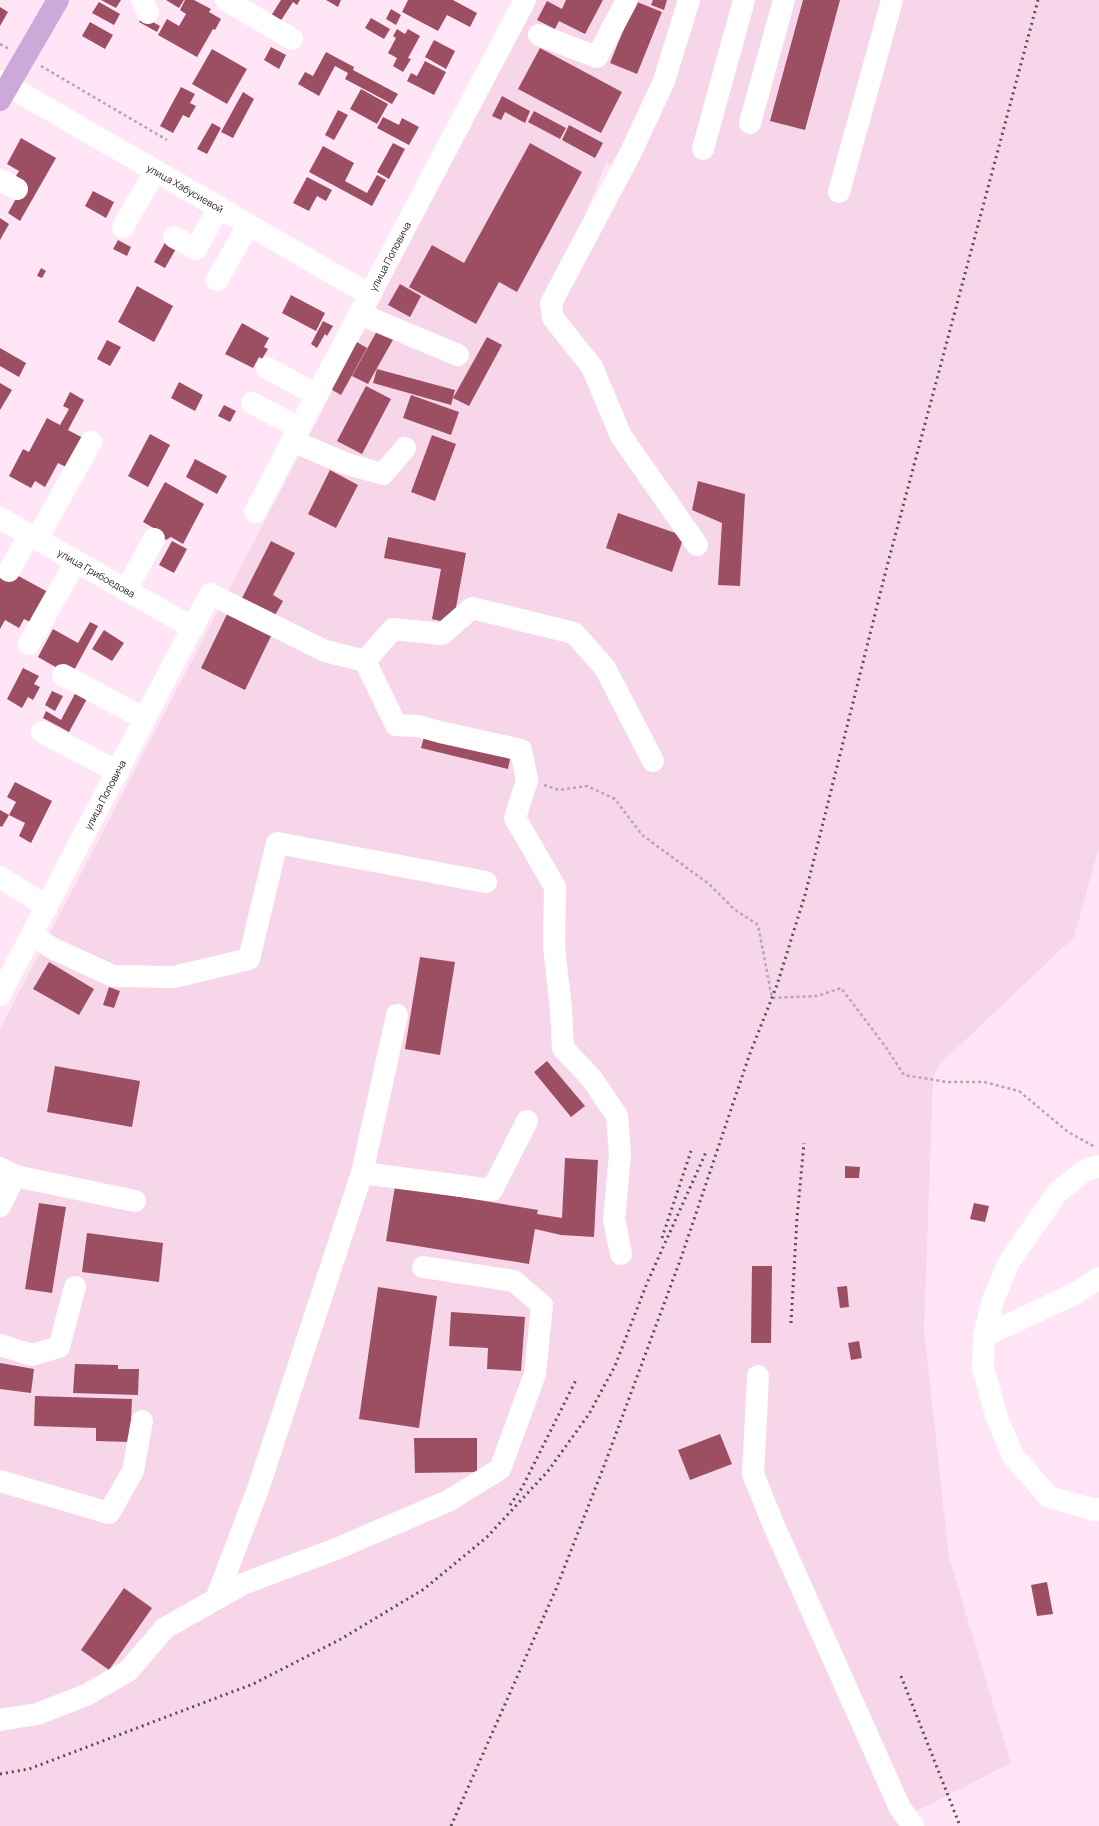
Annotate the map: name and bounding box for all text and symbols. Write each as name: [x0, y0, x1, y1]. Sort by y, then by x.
street label: улица Хабусиевой: [144, 160, 226, 216]
street label: улица Поповича: [366, 219, 414, 294]
street label: улица Грибоедова: [55, 545, 138, 601]
street label: улица Поповича: [81, 758, 129, 832]

